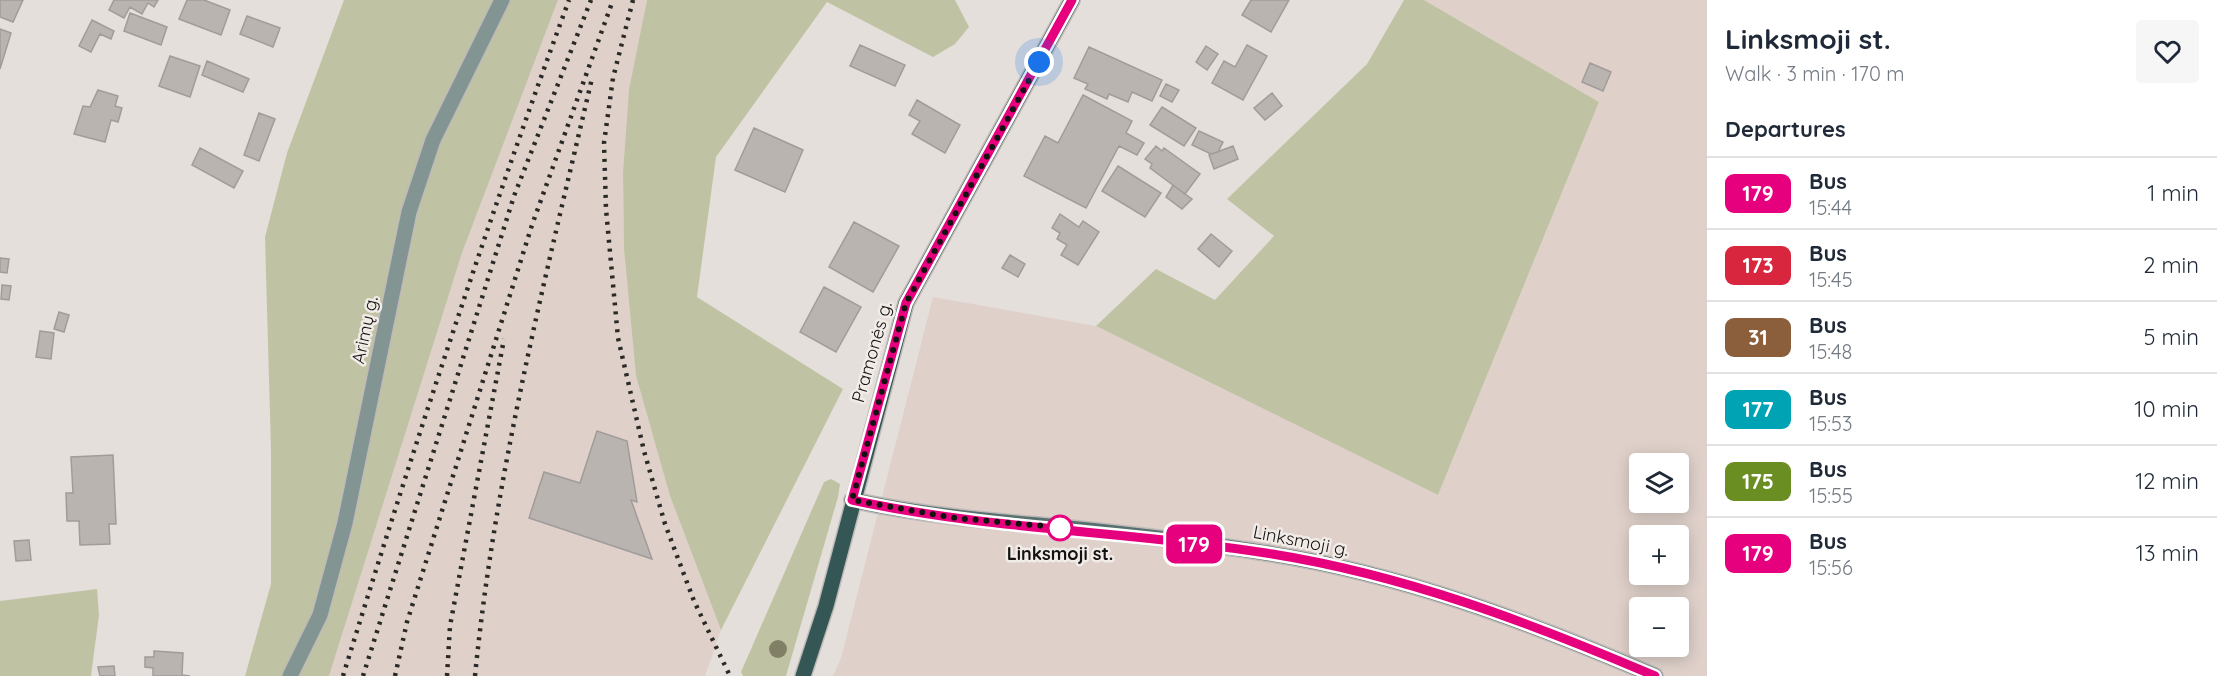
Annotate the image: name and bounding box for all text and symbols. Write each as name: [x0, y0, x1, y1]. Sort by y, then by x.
button: heart: [2136, 20, 2199, 83]
text: Linksmoji st.: [1725, 21, 1891, 56]
your location: [1024, 47, 1054, 77]
text: Walk · 3 min · 170 m: [1725, 61, 1904, 86]
text: Departures: [1725, 115, 1846, 143]
text: Bus: [1809, 167, 1847, 195]
text: 1 min: [2147, 179, 2199, 207]
text: 179: [1742, 180, 1774, 206]
text: 15:44: [1809, 195, 1852, 220]
text: Bus: [1809, 239, 1847, 267]
text: 2 min: [2143, 251, 2199, 279]
text: 173: [1743, 252, 1773, 278]
text: 15:45: [1809, 267, 1853, 292]
street label: Arimų g.: [346, 294, 383, 366]
street label: Pramonės g.: [846, 299, 897, 405]
text: Bus: [1809, 311, 1847, 339]
text: 5 min: [2144, 323, 2199, 351]
text: 31: [1748, 324, 1768, 350]
text: 15:48: [1809, 339, 1852, 364]
text: Bus: [1809, 383, 1847, 411]
text: 10 min: [2134, 395, 2199, 423]
text: 177: [1742, 396, 1774, 422]
text: 15:53: [1809, 411, 1852, 436]
map controls: [1629, 453, 1689, 657]
button: layers: [1629, 453, 1689, 513]
text: Bus: [1809, 455, 1847, 483]
text: 12 min: [2135, 467, 2199, 495]
text: 175: [1742, 468, 1774, 494]
text: 15:55: [1809, 483, 1853, 508]
marker: Linksmoji st.: [1047, 515, 1073, 541]
street label: Linksmoji g.: [1251, 520, 1351, 561]
line badge: 179: [1160, 524, 1228, 564]
button: +: [1629, 525, 1689, 585]
text: Bus: [1809, 527, 1847, 555]
text: 179: [1178, 531, 1210, 557]
text: 13 min: [2136, 539, 2199, 567]
text: 179: [1742, 540, 1774, 566]
place label: Linksmoji st.: [1007, 542, 1113, 565]
text: 15:56: [1809, 555, 1853, 580]
button: −: [1629, 597, 1689, 657]

